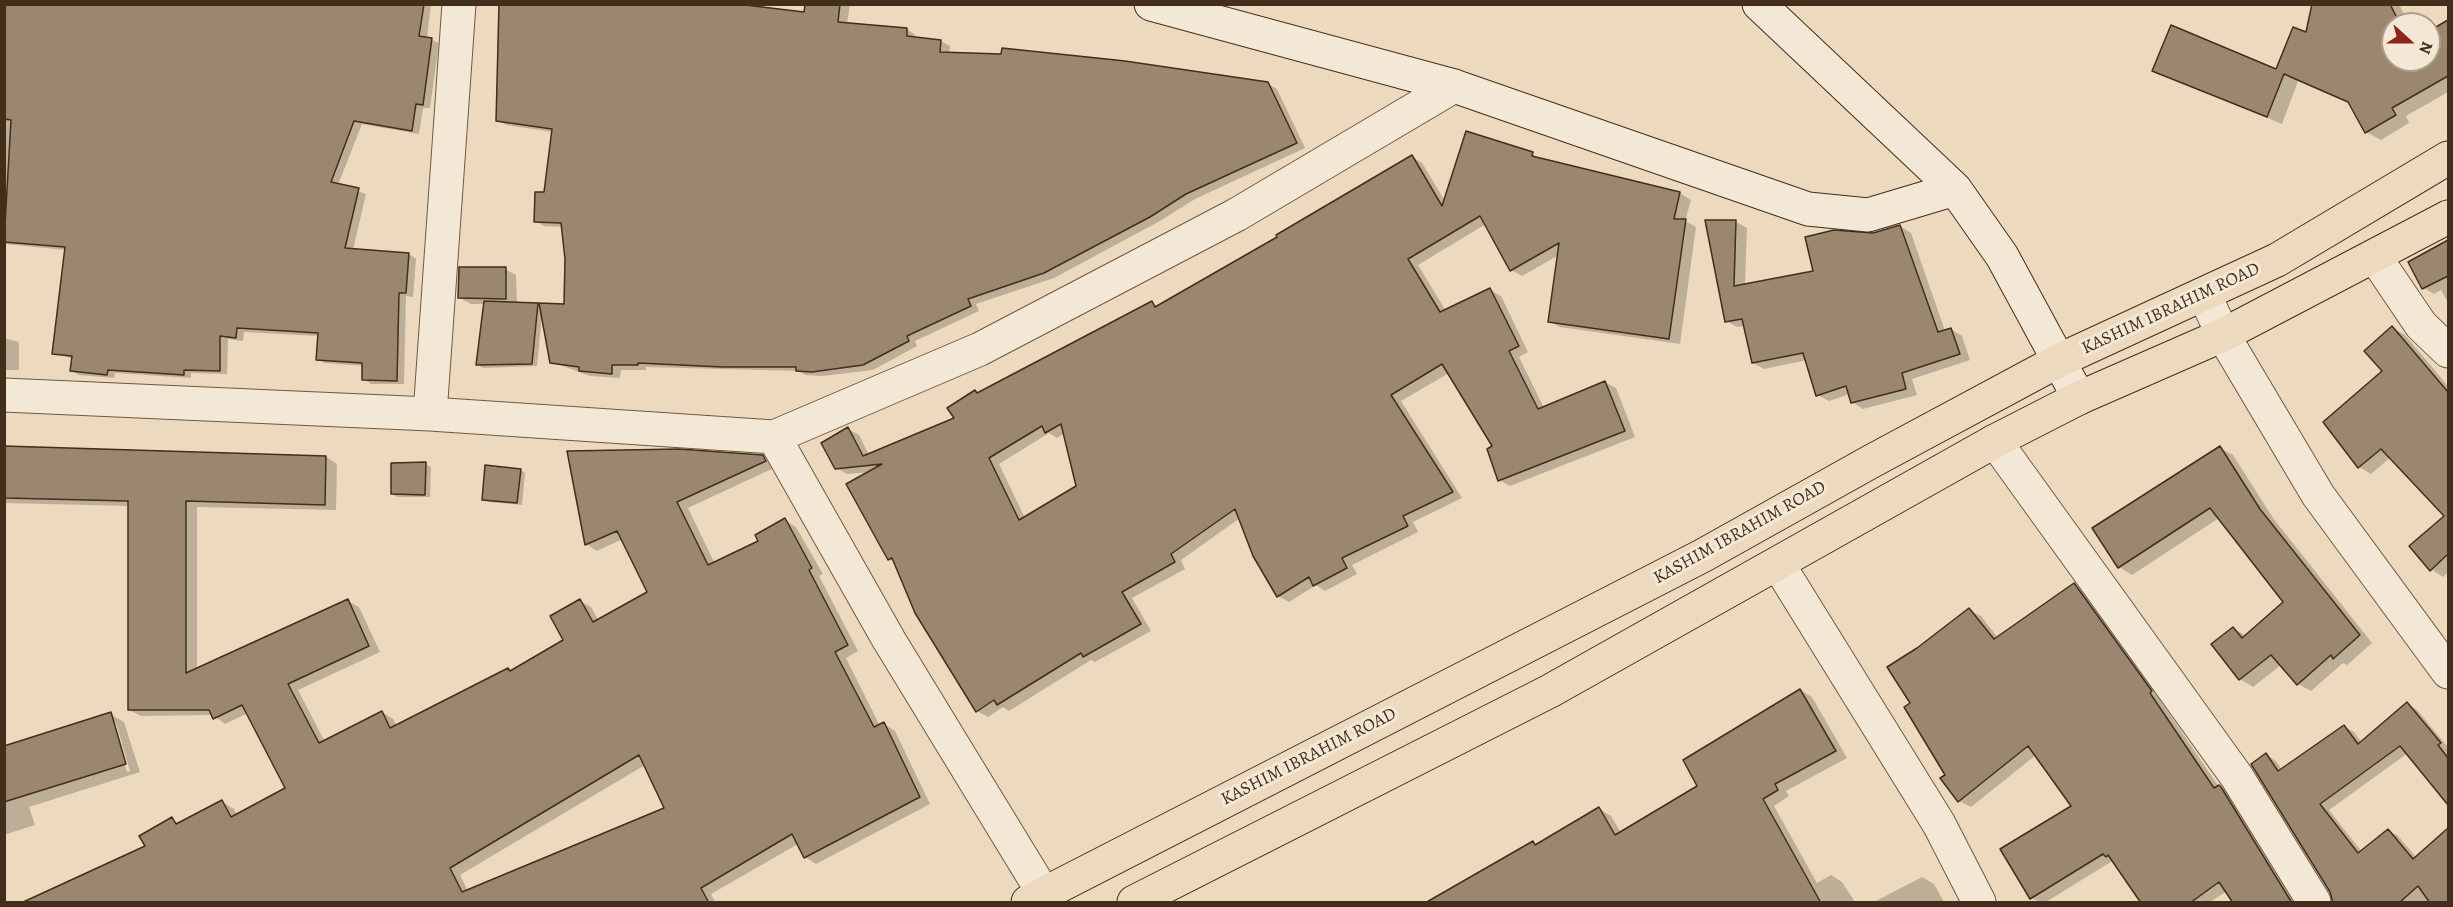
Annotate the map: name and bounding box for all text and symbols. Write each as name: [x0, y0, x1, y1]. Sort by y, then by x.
north arrow: [2381, 12, 2441, 72]
text: N: [2414, 38, 2438, 57]
street label: KASHIM IBRAHIM ROAD: [2079, 258, 2263, 360]
street label: KASHIM IBRAHIM ROAD: [1650, 477, 1830, 589]
street label: KASHIM IBRAHIM ROAD: [1218, 703, 1400, 811]

